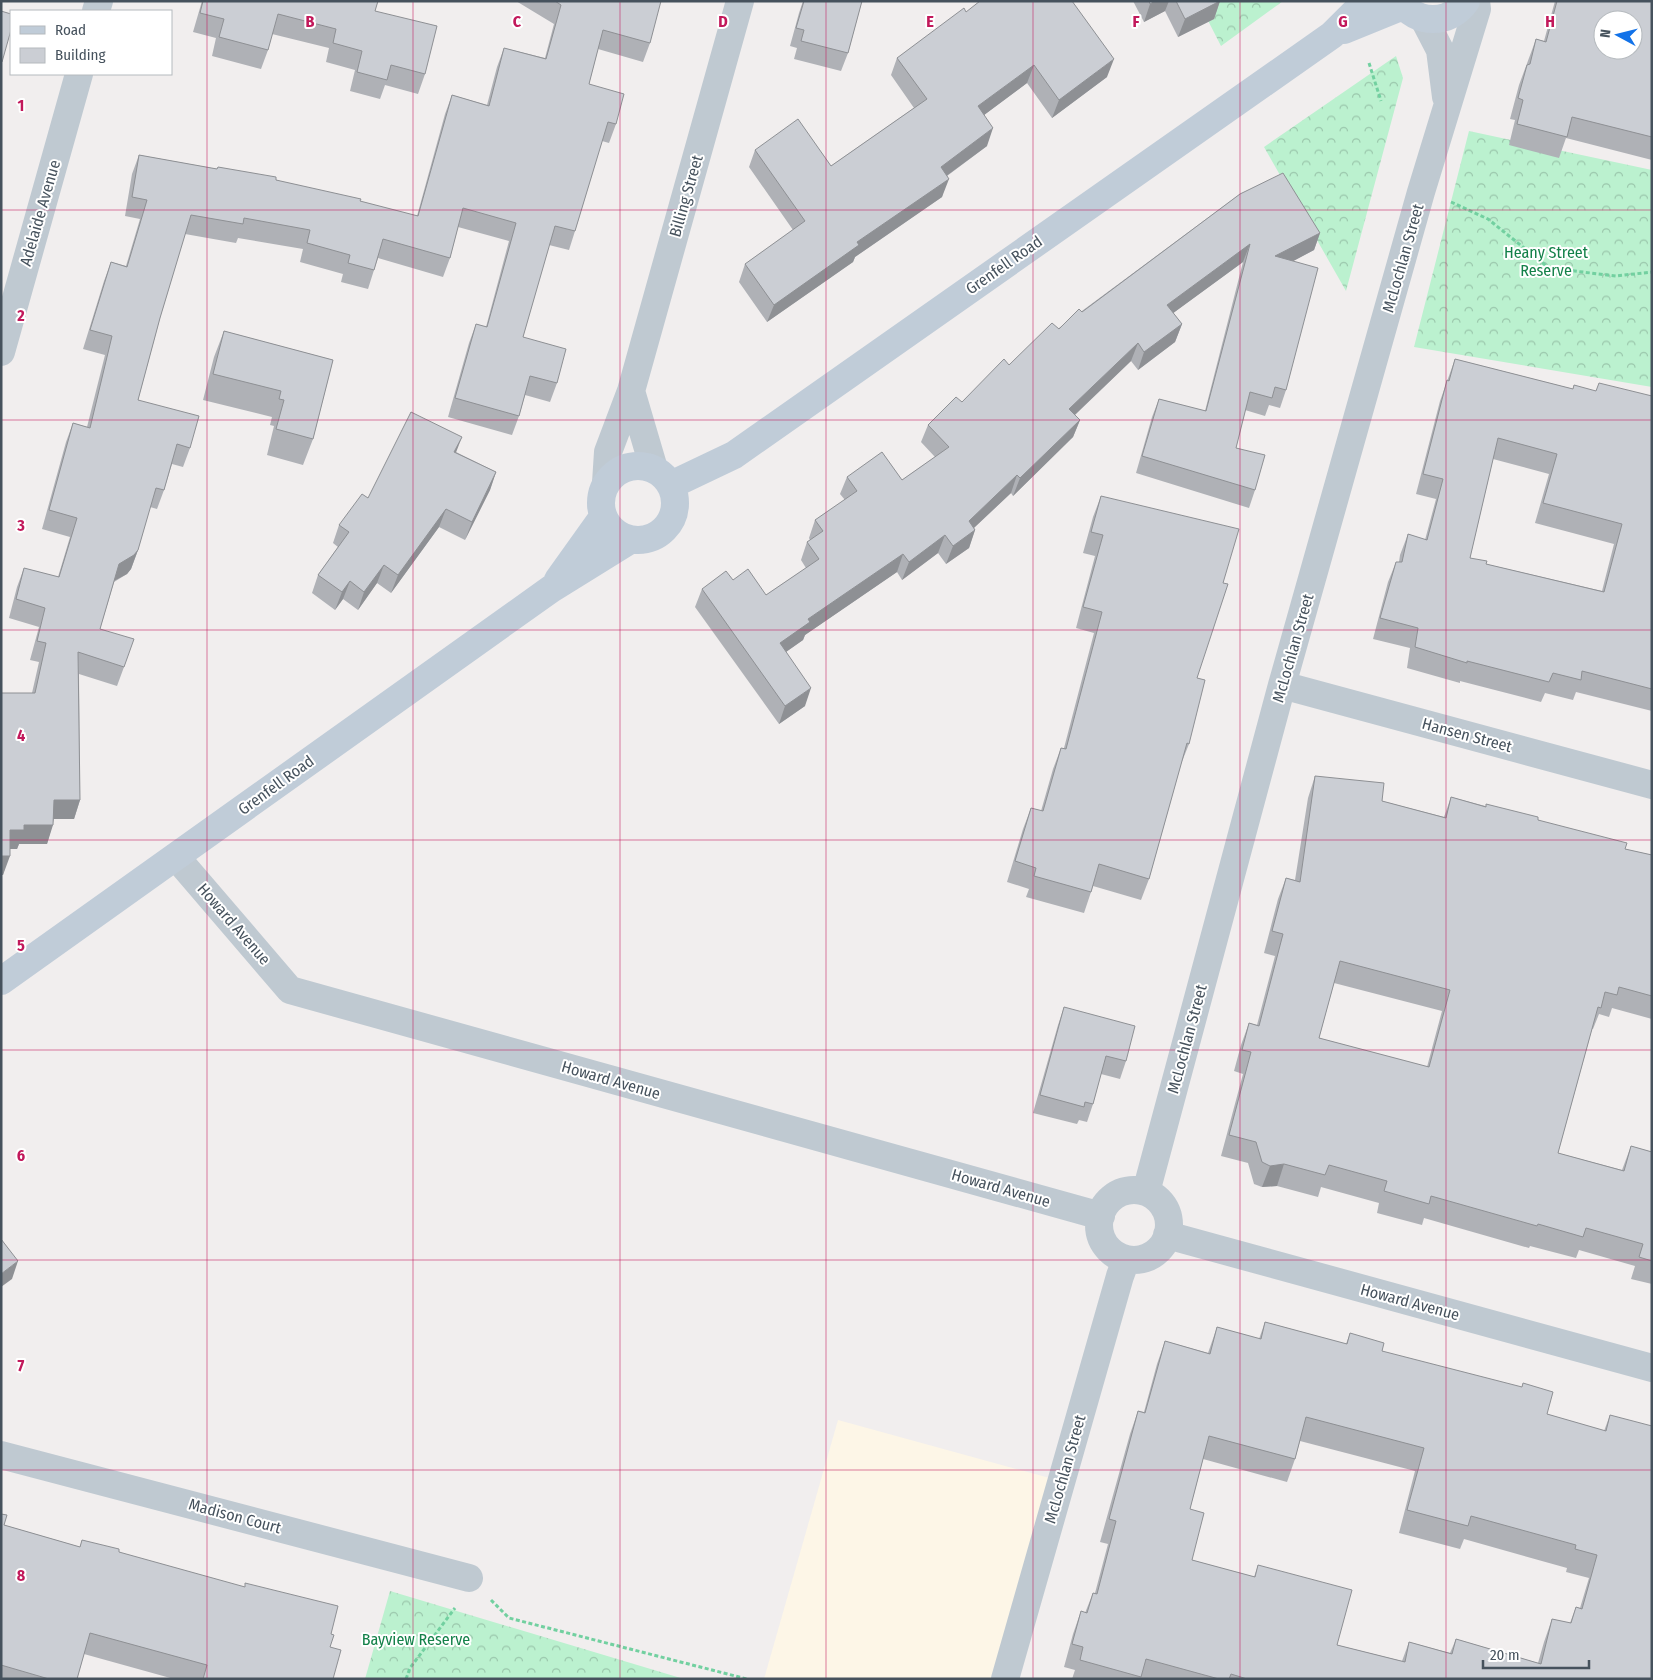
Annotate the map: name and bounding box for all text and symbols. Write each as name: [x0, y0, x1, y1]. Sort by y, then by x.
legend: [10, 10, 172, 75]
north arrow: [1593, 10, 1643, 60]
text: B: [306, 12, 315, 31]
text: C: [513, 12, 522, 31]
text: D: [718, 12, 728, 31]
text: E: [926, 12, 934, 31]
text: F: [1132, 12, 1140, 31]
text: G: [1338, 12, 1348, 31]
text: H: [1545, 12, 1555, 31]
text: Road: [55, 21, 86, 39]
text: N: [1597, 28, 1615, 39]
text: Building: [55, 46, 106, 64]
text: 1: [18, 96, 24, 115]
street label: Billing Street: [665, 152, 707, 239]
street label: Adelaide Avenue: [16, 158, 64, 268]
street label: McLochlan Street: [1378, 201, 1428, 315]
street label: Grenfell Road: [962, 232, 1046, 298]
park label: Heany Street Reserve: [1504, 243, 1589, 280]
text: 2: [16, 306, 25, 325]
text: 3: [16, 516, 25, 535]
street label: McLochlan Street: [1268, 591, 1318, 705]
street label: Hansen Street: [1420, 714, 1515, 756]
text: 4: [17, 726, 25, 745]
street label: Grenfell Road: [235, 751, 317, 819]
street label: Howard Avenue: [193, 879, 275, 969]
text: 5: [17, 936, 25, 955]
street label: McLochlan Street: [1163, 982, 1211, 1096]
street label: Howard Avenue: [559, 1057, 663, 1103]
text: 6: [17, 1146, 25, 1165]
street label: Howard Avenue: [949, 1165, 1053, 1211]
street label: Howard Avenue: [1358, 1280, 1462, 1324]
text: 7: [18, 1356, 25, 1375]
street label: McLochlan Street: [1040, 1412, 1090, 1526]
street label: Madison Court: [187, 1495, 284, 1538]
text: 8: [17, 1566, 26, 1585]
park label: Bayview Reserve: [362, 1630, 470, 1649]
scale bar: [1483, 1638, 1589, 1670]
text: 20 m: [1490, 1646, 1520, 1664]

